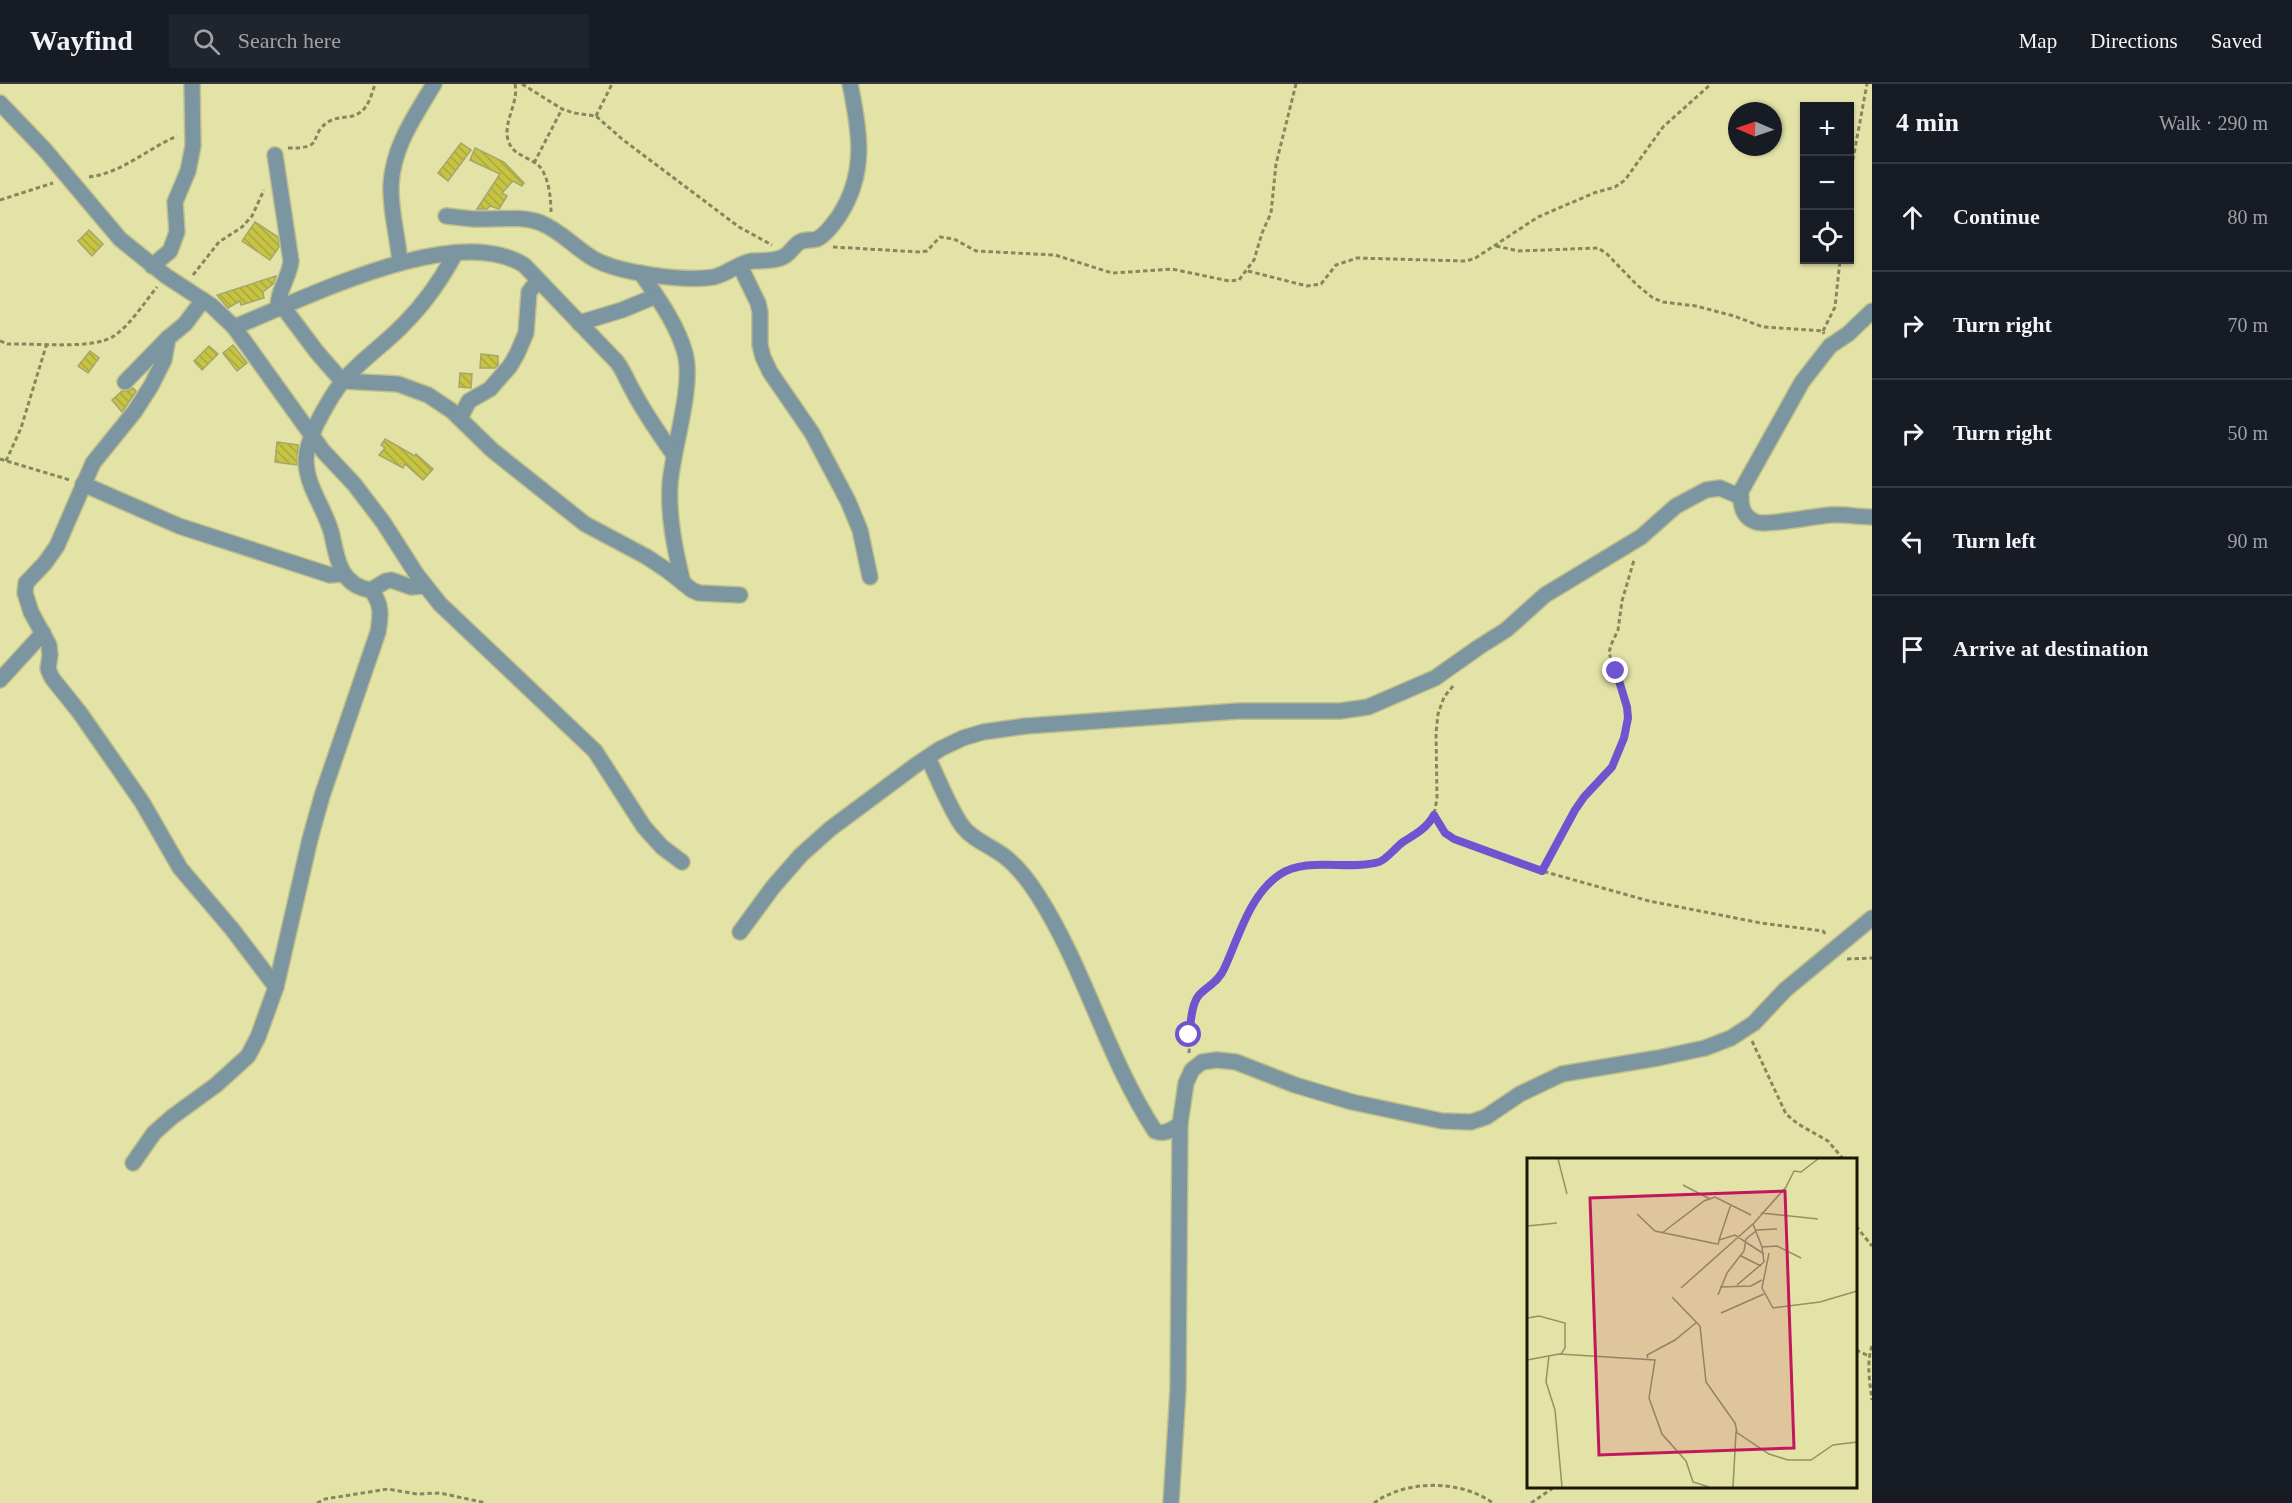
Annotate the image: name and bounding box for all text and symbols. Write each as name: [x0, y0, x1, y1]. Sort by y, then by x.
search box: [169, 14, 589, 68]
text: Wayfind: [30, 25, 133, 56]
icon: search: [190, 25, 223, 58]
text: Search here: [238, 28, 341, 53]
text: Map: [2019, 29, 2057, 53]
text: Directions: [2090, 29, 2178, 53]
text: Saved: [2211, 29, 2262, 53]
north arrow: [1728, 102, 1782, 156]
map controls: [1800, 102, 1854, 264]
button: +: [1800, 102, 1854, 156]
text: 4 min: [1896, 108, 1959, 137]
text: Walk · 290 m: [2159, 112, 2268, 134]
button: −: [1800, 156, 1854, 210]
icon: ahead: [1896, 201, 1929, 234]
text: Continue: [1953, 204, 2040, 229]
text: 80 m: [2227, 206, 2268, 228]
button: locate: [1800, 210, 1854, 264]
icon: right: [1896, 309, 1929, 342]
text: Turn right: [1953, 312, 2052, 337]
text: 70 m: [2227, 314, 2268, 336]
icon: right: [1896, 417, 1929, 450]
text: Turn right: [1953, 420, 2052, 445]
text: 50 m: [2227, 422, 2268, 444]
icon: left: [1896, 525, 1929, 558]
text: Turn left: [1953, 528, 2036, 553]
text: 90 m: [2227, 530, 2268, 552]
icon: arrive: [1896, 633, 1929, 666]
text: Arrive at destination: [1953, 636, 2149, 661]
route end: [1602, 657, 1628, 683]
route start: [1175, 1021, 1201, 1047]
inset map: [1527, 1158, 1857, 1488]

